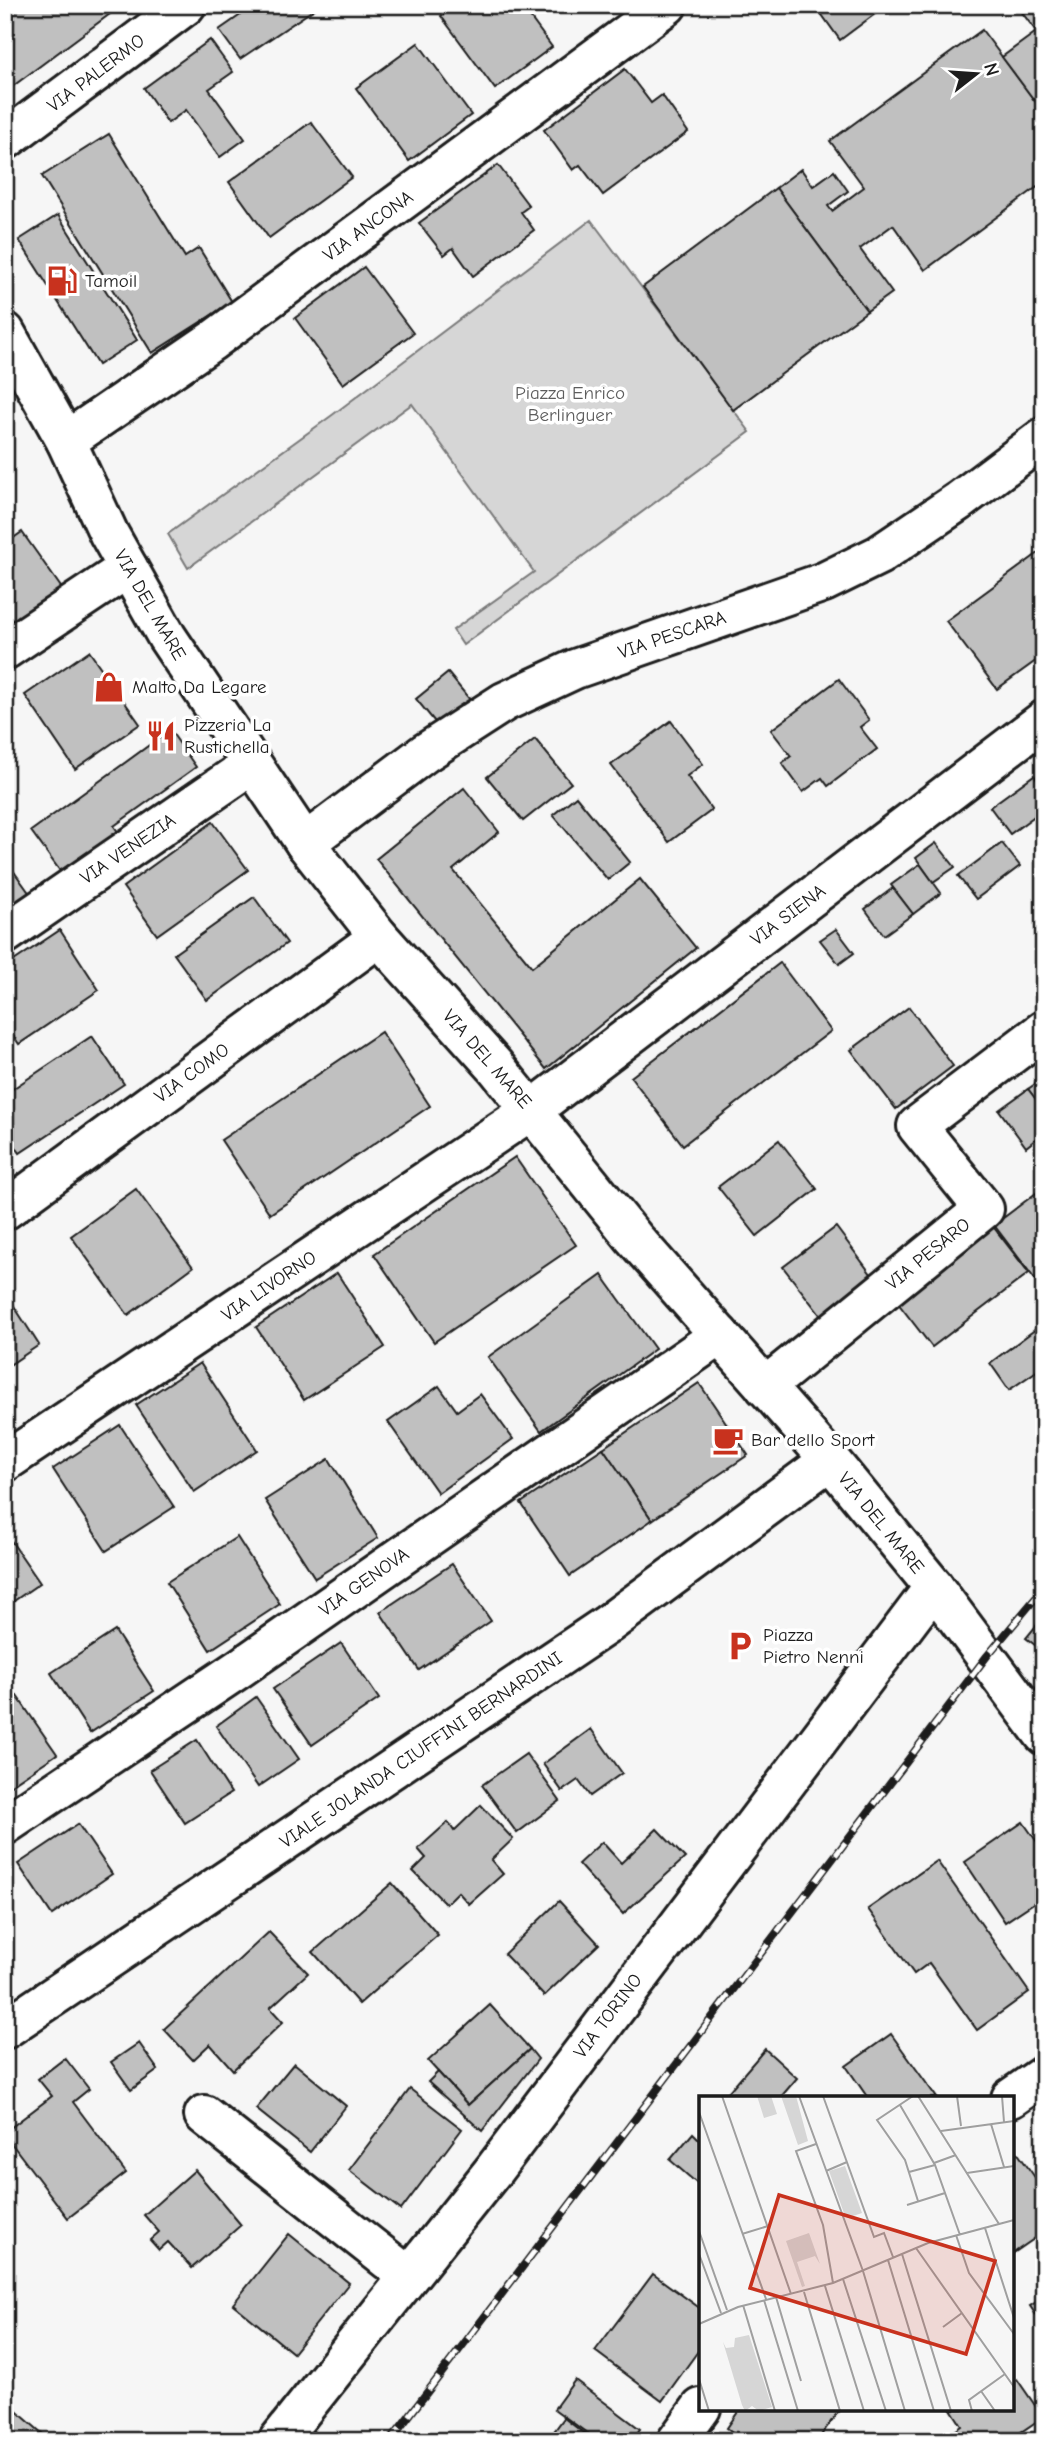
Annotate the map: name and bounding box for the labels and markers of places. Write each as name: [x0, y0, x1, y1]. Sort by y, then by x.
fuel station icon: Tamoil: [45, 264, 79, 298]
place label: Tamoil: [85, 270, 137, 292]
shop icon: Malto Da Legare: [92, 670, 126, 704]
place label: Malto Da Legare: [132, 676, 267, 698]
place label: Pizzeria La Rustichella: [184, 714, 272, 758]
restaurant icon: Pizzeria La Rustichella: [144, 719, 178, 753]
cafe icon: Bar dello Sport: [711, 1423, 745, 1457]
place label: Bar dello Sport: [751, 1429, 875, 1451]
place label: Piazza Pietro Nenni: [763, 1624, 864, 1668]
parking icon: Piazza Pietro Nenni: [723, 1629, 757, 1663]

